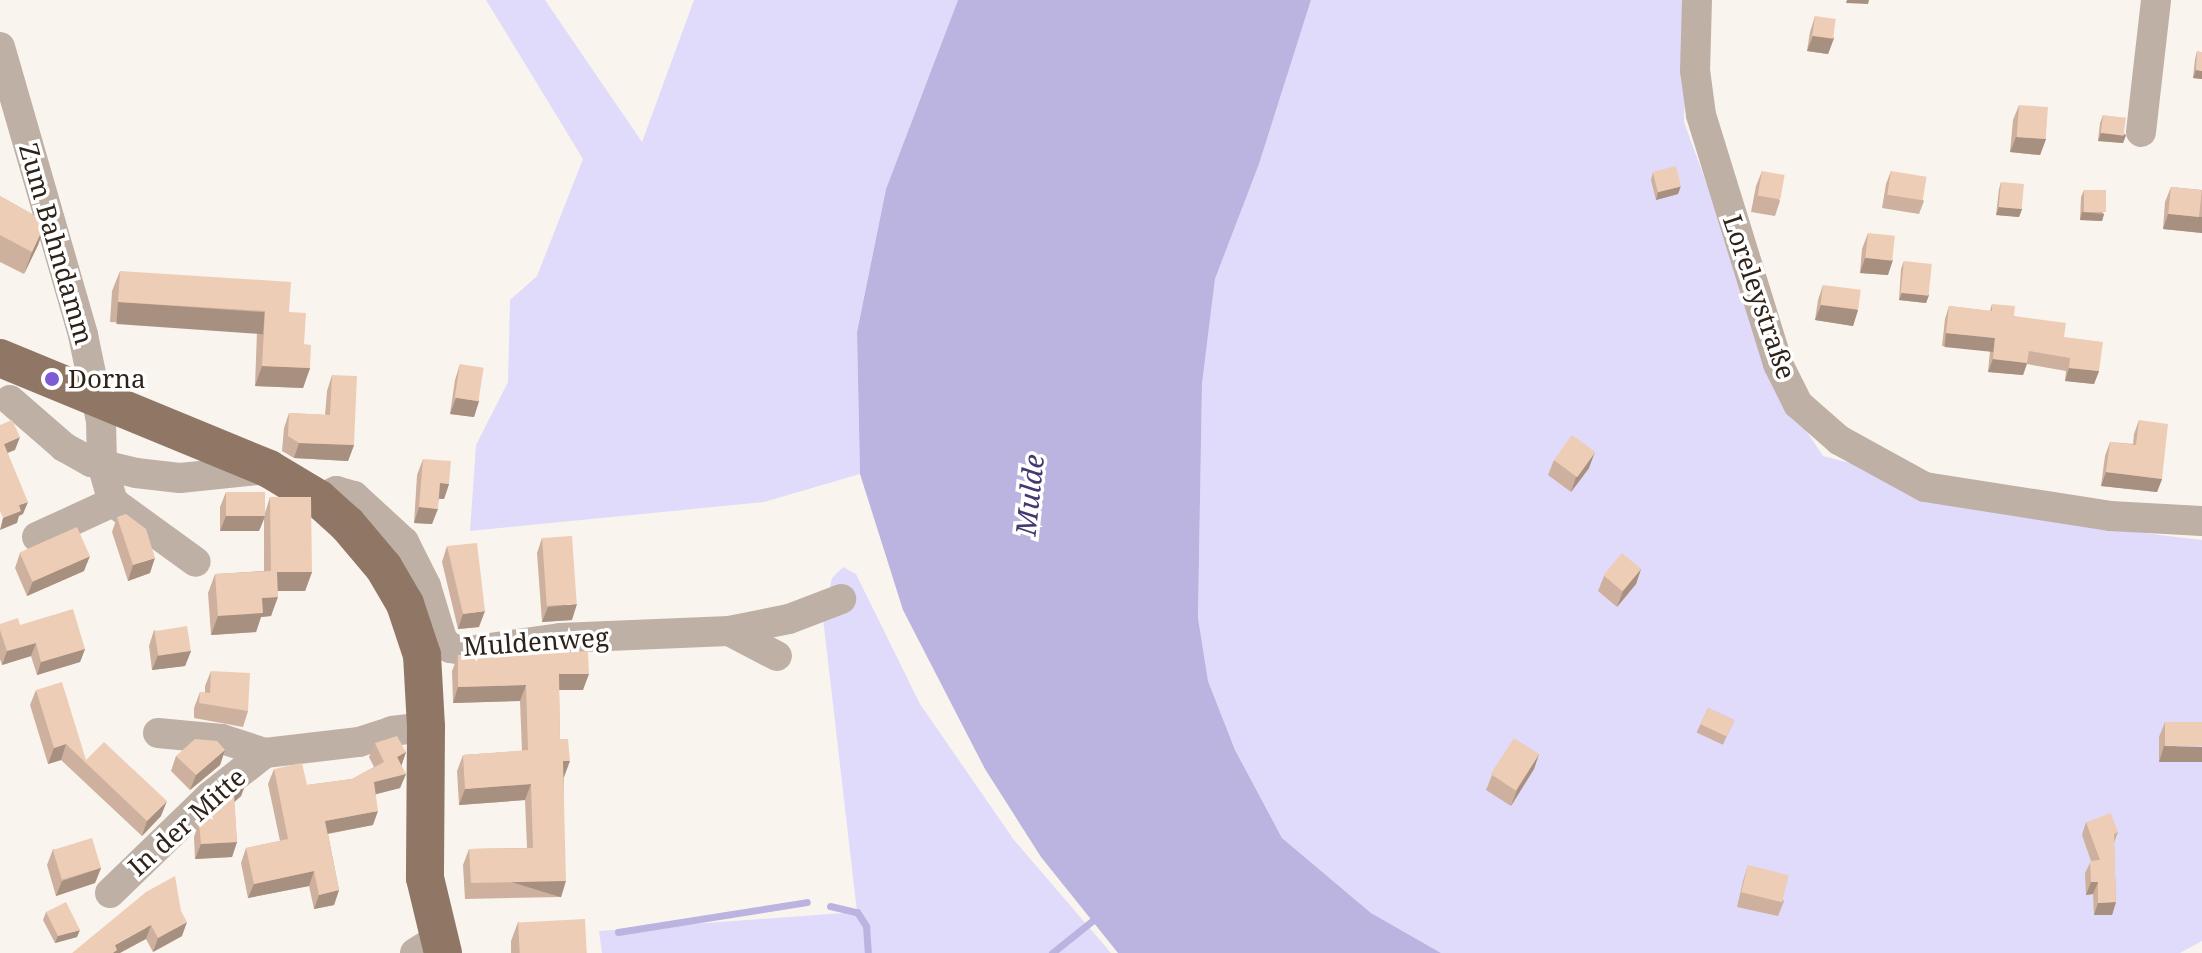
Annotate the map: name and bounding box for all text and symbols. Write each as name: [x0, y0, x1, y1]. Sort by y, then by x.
street label: Zum Bahndamm: [12, 140, 100, 348]
street label: Loreleystraße: [1716, 211, 1802, 383]
place label: Dorna: [68, 363, 146, 395]
marker: Dorna: [43, 370, 61, 388]
water label: Mulde: [1008, 453, 1050, 537]
street label: Muldenweg: [462, 621, 610, 663]
street label: In der Mitte: [122, 761, 252, 883]

